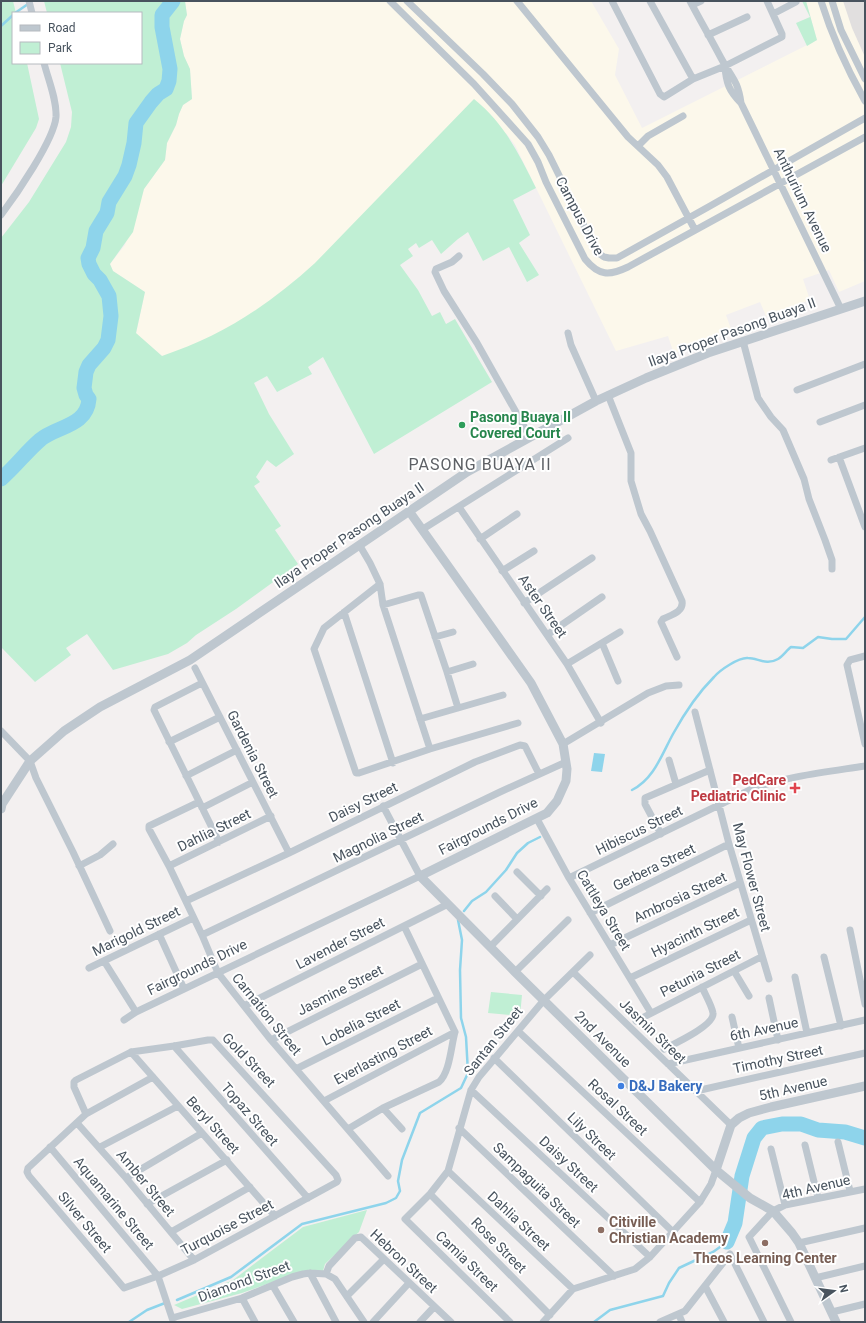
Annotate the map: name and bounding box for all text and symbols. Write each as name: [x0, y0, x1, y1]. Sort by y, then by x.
legend: [12, 12, 142, 64]
text: Road: [48, 21, 76, 35]
text: Park: [48, 41, 73, 55]
street label: Anthurium Avenue: [771, 145, 835, 255]
street label: Campus Drive: [553, 174, 607, 258]
street label: Ilaya Proper Pasong Buaya II: [646, 294, 818, 370]
place label: Pasong Buaya II Covered Court: [470, 409, 571, 441]
marker: Pasong Buaya II Covered Court: [457, 420, 467, 430]
district label: PASONG BUAYA II: [408, 455, 552, 474]
street label: Ilaya Proper Pasong Buaya II: [271, 479, 427, 591]
street label: Aster Street: [515, 571, 571, 641]
street label: Gardenia Street: [224, 707, 282, 801]
place label: PedCare Pediatric Clinic: [691, 772, 786, 804]
street label: Daisy Street: [326, 778, 400, 826]
marker: PedCare Pediatric Clinic: [789, 782, 801, 794]
street label: Fairgrounds Drive: [436, 794, 540, 858]
street label: Hibiscus Street: [593, 802, 685, 858]
street label: Dahlia Street: [175, 805, 254, 855]
street label: Magnolia Street: [330, 808, 426, 866]
street label: May Flower Street: [730, 821, 774, 934]
street label: Gerbera Street: [610, 840, 698, 894]
street label: Cattleya Street: [574, 867, 635, 954]
street label: Ambrosia Street: [631, 868, 729, 925]
street label: Marigold Street: [90, 903, 183, 959]
street label: Hyacinth Street: [649, 904, 742, 960]
street label: Lavender Street: [293, 914, 387, 972]
street label: Fairgrounds Drive: [144, 936, 250, 998]
street label: Petunia Street: [657, 946, 743, 1000]
street label: Jasmine Street: [295, 961, 386, 1018]
street label: Carnation Street: [229, 970, 305, 1059]
street label: Lobelia Street: [319, 995, 403, 1049]
street label: Jasmin Street: [616, 995, 690, 1067]
street label: Santan Street: [460, 1003, 526, 1079]
street label: 2nd Avenue: [572, 1008, 634, 1070]
street label: 6th Avenue: [728, 1014, 800, 1044]
street label: Everlasting Street: [331, 1022, 435, 1088]
street label: Gold Street: [219, 1030, 279, 1091]
street label: Timothy Street: [732, 1042, 825, 1076]
street label: 5th Avenue: [757, 1072, 829, 1104]
street label: Rosal Street: [585, 1075, 651, 1139]
place label: D&J Bakery: [629, 1078, 703, 1094]
street label: Topaz Street: [218, 1079, 282, 1149]
marker: D&J Bakery: [616, 1081, 626, 1091]
street label: Beryl Street: [183, 1093, 243, 1157]
street label: Lily Street: [564, 1109, 620, 1163]
street label: Daisy Street: [536, 1133, 602, 1196]
street label: Sampaguita Street: [490, 1139, 584, 1231]
street label: Amber Street: [114, 1147, 179, 1220]
street label: Aquamarine Street: [71, 1153, 158, 1253]
street label: 4th Avenue: [780, 1171, 852, 1203]
street label: Silver Street: [55, 1188, 115, 1256]
street label: Dahlia Street: [485, 1188, 554, 1254]
street label: Turquoise Street: [178, 1196, 276, 1258]
street label: Rose Street: [468, 1214, 530, 1276]
place label: Citiville Christian Academy: [609, 1214, 729, 1246]
marker: Citiville Christian Academy: [596, 1225, 606, 1235]
street label: Hebron Street: [367, 1226, 441, 1296]
street label: Camia Street: [433, 1227, 502, 1295]
marker: Theos Learning Center: [760, 1238, 770, 1248]
place label: Theos Learning Center: [693, 1250, 837, 1266]
street label: Diamond Street: [196, 1257, 292, 1305]
north arrow: [814, 1271, 854, 1311]
text: N: [836, 1283, 851, 1294]

